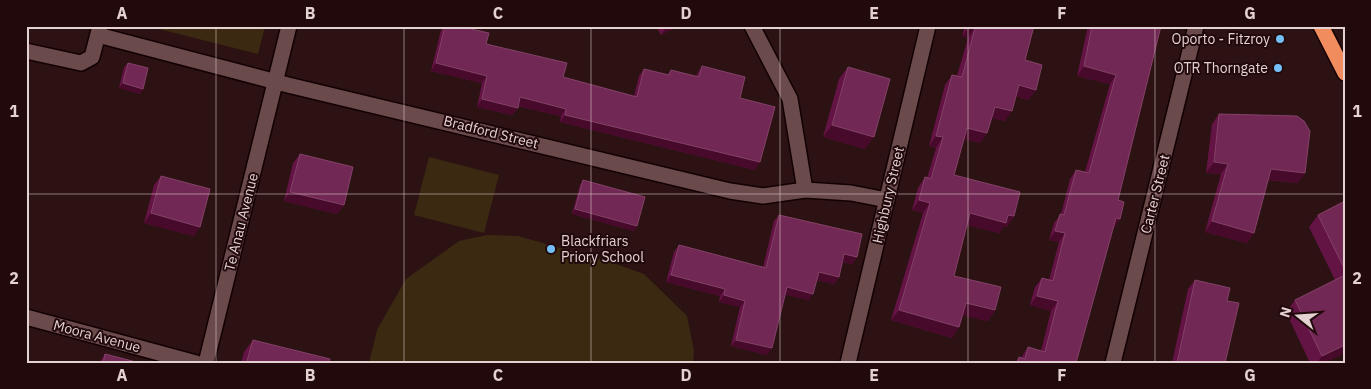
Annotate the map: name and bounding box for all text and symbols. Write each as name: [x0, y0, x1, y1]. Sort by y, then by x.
text: A: [117, 3, 128, 23]
text: B: [305, 3, 316, 23]
text: C: [493, 3, 503, 23]
text: D: [680, 3, 692, 23]
text: E: [869, 3, 879, 23]
text: F: [1057, 3, 1067, 23]
text: G: [1244, 3, 1256, 23]
place label: Oporto - Fitzroy: [1171, 30, 1270, 48]
marker: Oporto - Fitzroy: [1274, 33, 1286, 45]
place label: OTR Thorngate: [1174, 59, 1268, 77]
marker: OTR Thorngate: [1272, 62, 1284, 74]
text: 1: [9, 101, 19, 121]
text: 1: [1352, 101, 1362, 121]
street label: Bradford Street: [442, 112, 540, 152]
street label: Highbury Street: [868, 145, 908, 245]
street label: Carter Street: [1136, 153, 1174, 235]
street label: Te Anau Avenue: [220, 171, 262, 273]
place label: Blackfriars Priory School: [561, 232, 644, 266]
marker: Blackfriars Priory School: [545, 243, 557, 255]
text: 2: [9, 268, 19, 288]
text: 2: [1352, 268, 1362, 288]
north arrow: [1274, 292, 1324, 342]
text: N: [1275, 305, 1296, 320]
street label: Moora Avenue: [51, 316, 143, 356]
text: A: [117, 365, 128, 385]
text: B: [305, 365, 316, 385]
text: C: [493, 365, 503, 385]
text: D: [680, 365, 692, 385]
text: E: [869, 365, 879, 385]
text: F: [1057, 365, 1067, 385]
text: G: [1244, 365, 1256, 385]

